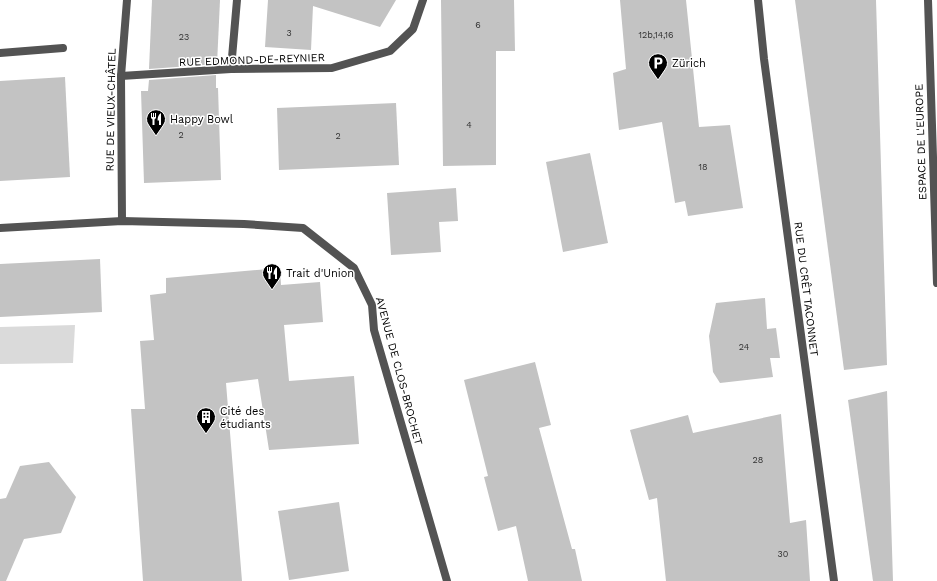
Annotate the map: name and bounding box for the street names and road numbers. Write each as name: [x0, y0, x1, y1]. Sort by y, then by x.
street label: RUE DE VIEUX-CHÂTEL: [102, 48, 119, 172]
street label: RUE EDMOND-DE-REYNIER: [179, 51, 325, 69]
street label: ESPACE DE L'EUROPE: [912, 84, 930, 200]
street label: RUE DU CRÊT TACONNET: [791, 221, 822, 357]
street label: AVENUE DE CLOS-BROCHET: [373, 296, 425, 447]

